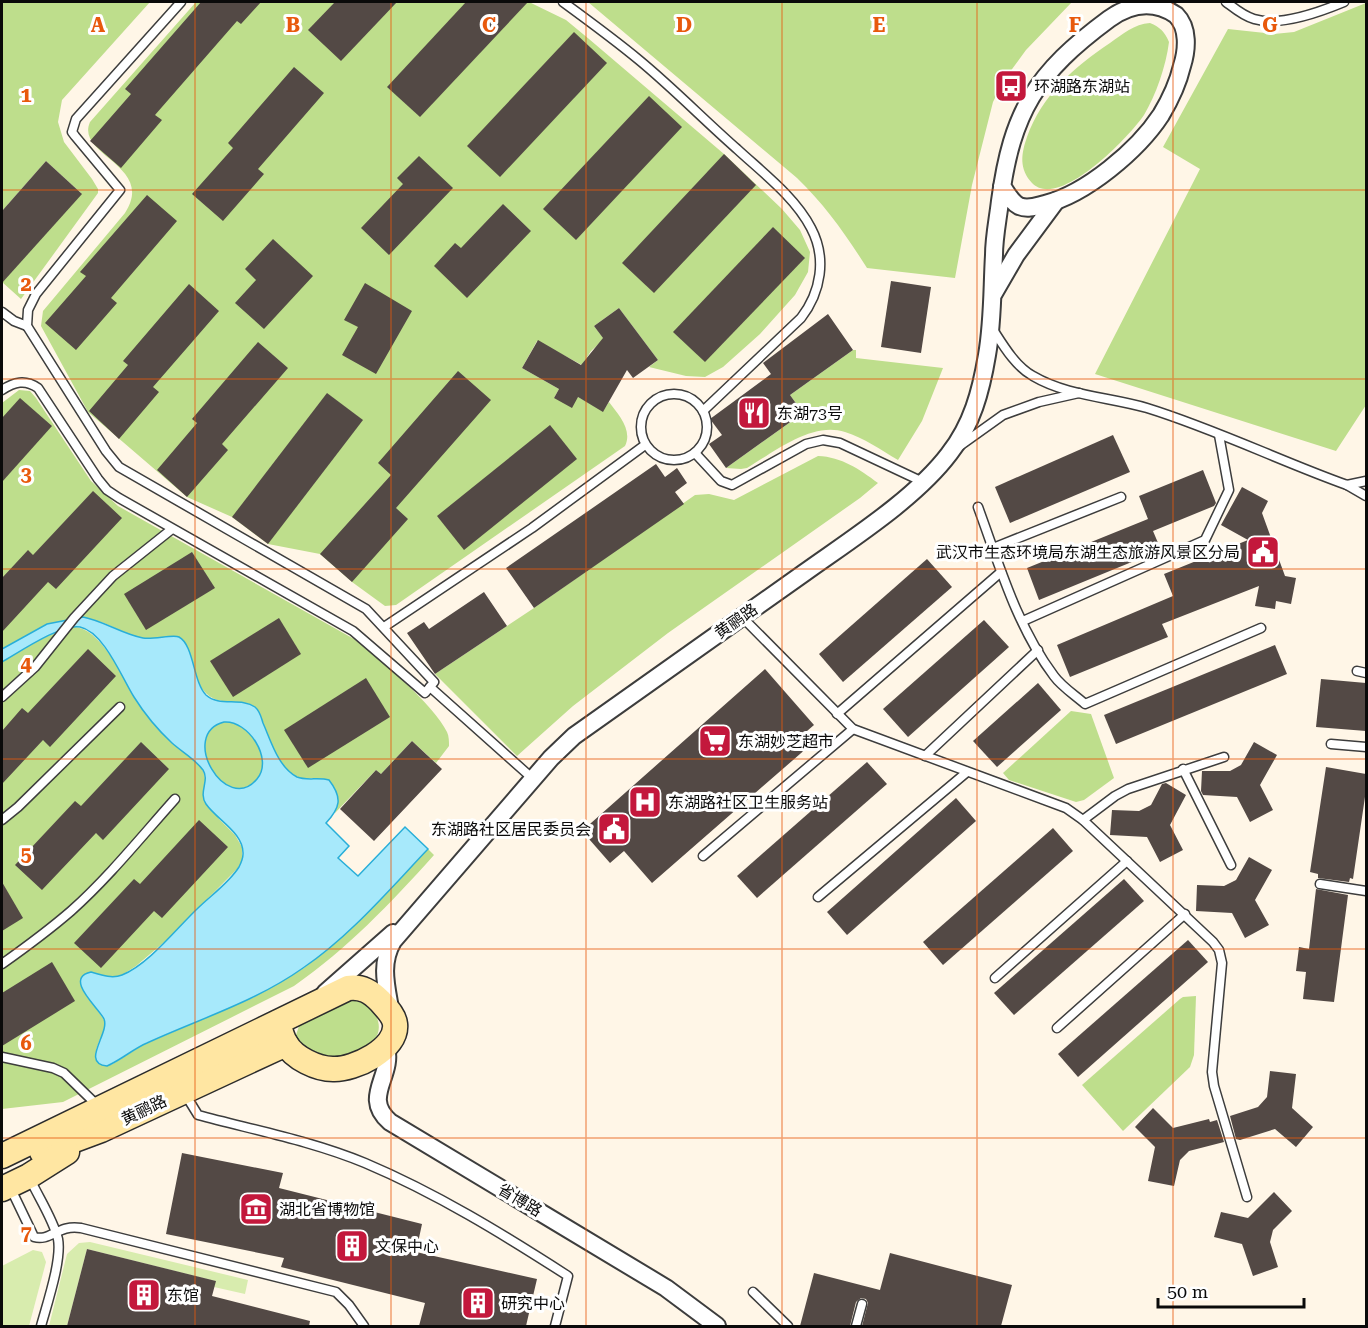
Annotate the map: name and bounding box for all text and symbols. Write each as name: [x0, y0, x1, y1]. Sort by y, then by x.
text: A: [91, 13, 106, 37]
text: B: [286, 13, 300, 37]
text: C: [482, 13, 496, 37]
text: D: [676, 13, 692, 37]
text: E: [873, 13, 886, 37]
text: F: [1069, 13, 1081, 37]
text: G: [1262, 13, 1278, 37]
bus stop icon: 环湖路东湖站: [993, 68, 1029, 104]
place label: 环湖路东湖站: [1034, 77, 1130, 96]
text: 1: [20, 83, 32, 107]
text: 2: [20, 272, 32, 296]
restaurant icon: 东湖73号: [736, 395, 772, 431]
place label: 东湖73号: [777, 404, 843, 423]
text: 3: [20, 462, 32, 486]
public building icon: 武汉市生态环境局东湖生态旅游风景区分局: [1245, 534, 1281, 570]
place label: 武汉市生态环境局东湖生态旅游风景区分局: [936, 543, 1240, 562]
street label: 黄鹂路: [711, 599, 761, 643]
text: 4: [20, 652, 32, 676]
supermarket icon: 东湖妙芝超市: [697, 723, 733, 759]
place label: 东湖妙芝超市: [738, 732, 834, 751]
hospital icon: 东湖路社区卫生服务站: [627, 784, 663, 820]
place label: 东湖路社区卫生服务站: [668, 793, 828, 812]
public building icon: 东湖路社区居民委员会: [596, 811, 632, 847]
place label: 东湖路社区居民委员会: [431, 820, 591, 839]
text: 5: [20, 842, 32, 866]
text: 6: [20, 1031, 32, 1055]
street label: 黄鹂路: [118, 1091, 170, 1129]
street label: 省博路: [495, 1179, 545, 1221]
museum icon: 湖北省博物馆: [238, 1191, 274, 1227]
place label: 湖北省博物馆: [279, 1200, 375, 1219]
text: 7: [20, 1221, 32, 1245]
building icon: 文保中心: [334, 1228, 370, 1264]
place label: 文保中心: [375, 1237, 439, 1256]
scale bar: [1158, 1271, 1304, 1309]
building icon: 东馆: [126, 1277, 162, 1313]
text: 50 m: [1167, 1281, 1208, 1302]
building icon: 研究中心: [460, 1285, 496, 1321]
place label: 东馆: [167, 1286, 199, 1305]
place label: 研究中心: [501, 1294, 565, 1313]

